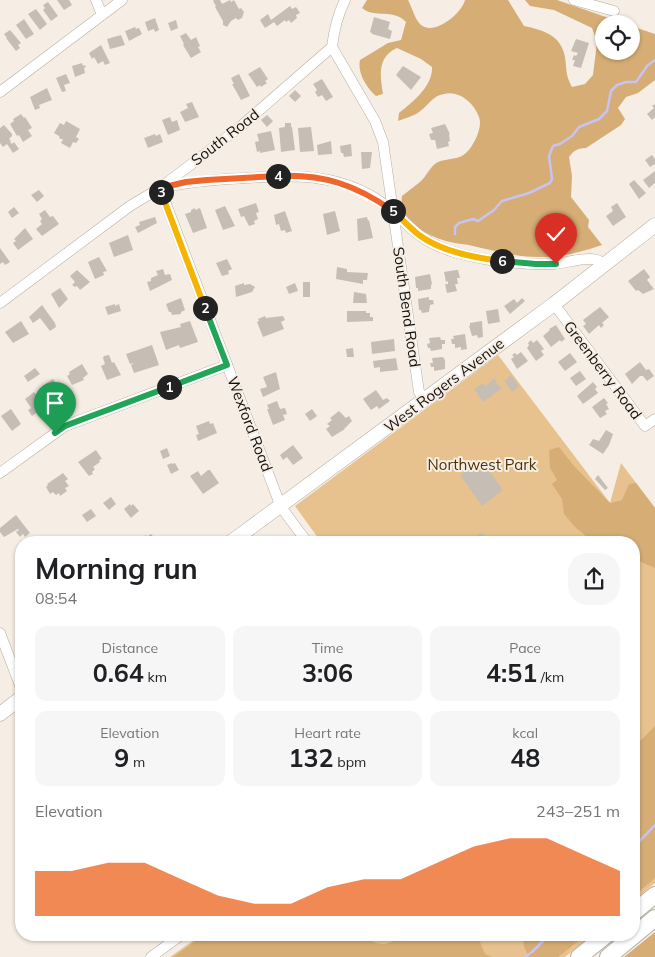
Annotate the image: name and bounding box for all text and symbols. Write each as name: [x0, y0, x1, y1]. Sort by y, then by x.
map controls: [595, 15, 640, 60]
button: locate: [595, 15, 640, 60]
street label: South Road: [187, 104, 263, 170]
pin: 4: [266, 164, 290, 188]
text: 4: [274, 167, 283, 185]
pin: 3: [148, 180, 174, 204]
text: 3: [157, 183, 166, 201]
pin: 5: [380, 198, 406, 224]
text: 5: [389, 202, 398, 220]
pin: [535, 213, 577, 264]
icon: check: [542, 220, 570, 248]
street label: South Bend Road: [389, 246, 425, 368]
pin: 6: [490, 248, 514, 274]
text: 6: [498, 252, 507, 270]
pin: 2: [192, 296, 218, 320]
text: 2: [201, 299, 210, 317]
street label: Greenberry Road: [560, 317, 646, 423]
street label: West Rogers Avenue: [380, 334, 508, 436]
pin: 1: [156, 374, 182, 400]
street label: Wexford Road: [223, 374, 277, 474]
text: 1: [165, 378, 174, 396]
pin: [34, 382, 76, 433]
icon: arrive: [41, 389, 69, 417]
park label: Northwest Park: [428, 455, 537, 474]
text: Morning run: [35, 551, 198, 586]
button: share: [568, 553, 620, 605]
text: 08:54: [35, 588, 77, 608]
text: Distance: [102, 639, 158, 657]
text: Time: [312, 639, 343, 657]
text: Pace: [509, 639, 541, 657]
text: 0.64: [93, 657, 144, 688]
text: 3:06: [302, 657, 353, 688]
text: 4:51: [486, 657, 537, 688]
text: km: [144, 668, 167, 686]
text: /km: [537, 668, 564, 686]
text: Elevation: [100, 724, 159, 742]
text: Heart rate: [294, 724, 361, 742]
text: kcal: [512, 724, 538, 742]
text: 9: [114, 742, 129, 773]
text: 132: [289, 742, 334, 773]
text: 48: [510, 742, 540, 773]
text: m: [129, 753, 145, 771]
text: bpm: [334, 753, 366, 771]
text: Elevation: [35, 801, 103, 821]
text: 243–251 m: [536, 801, 620, 821]

